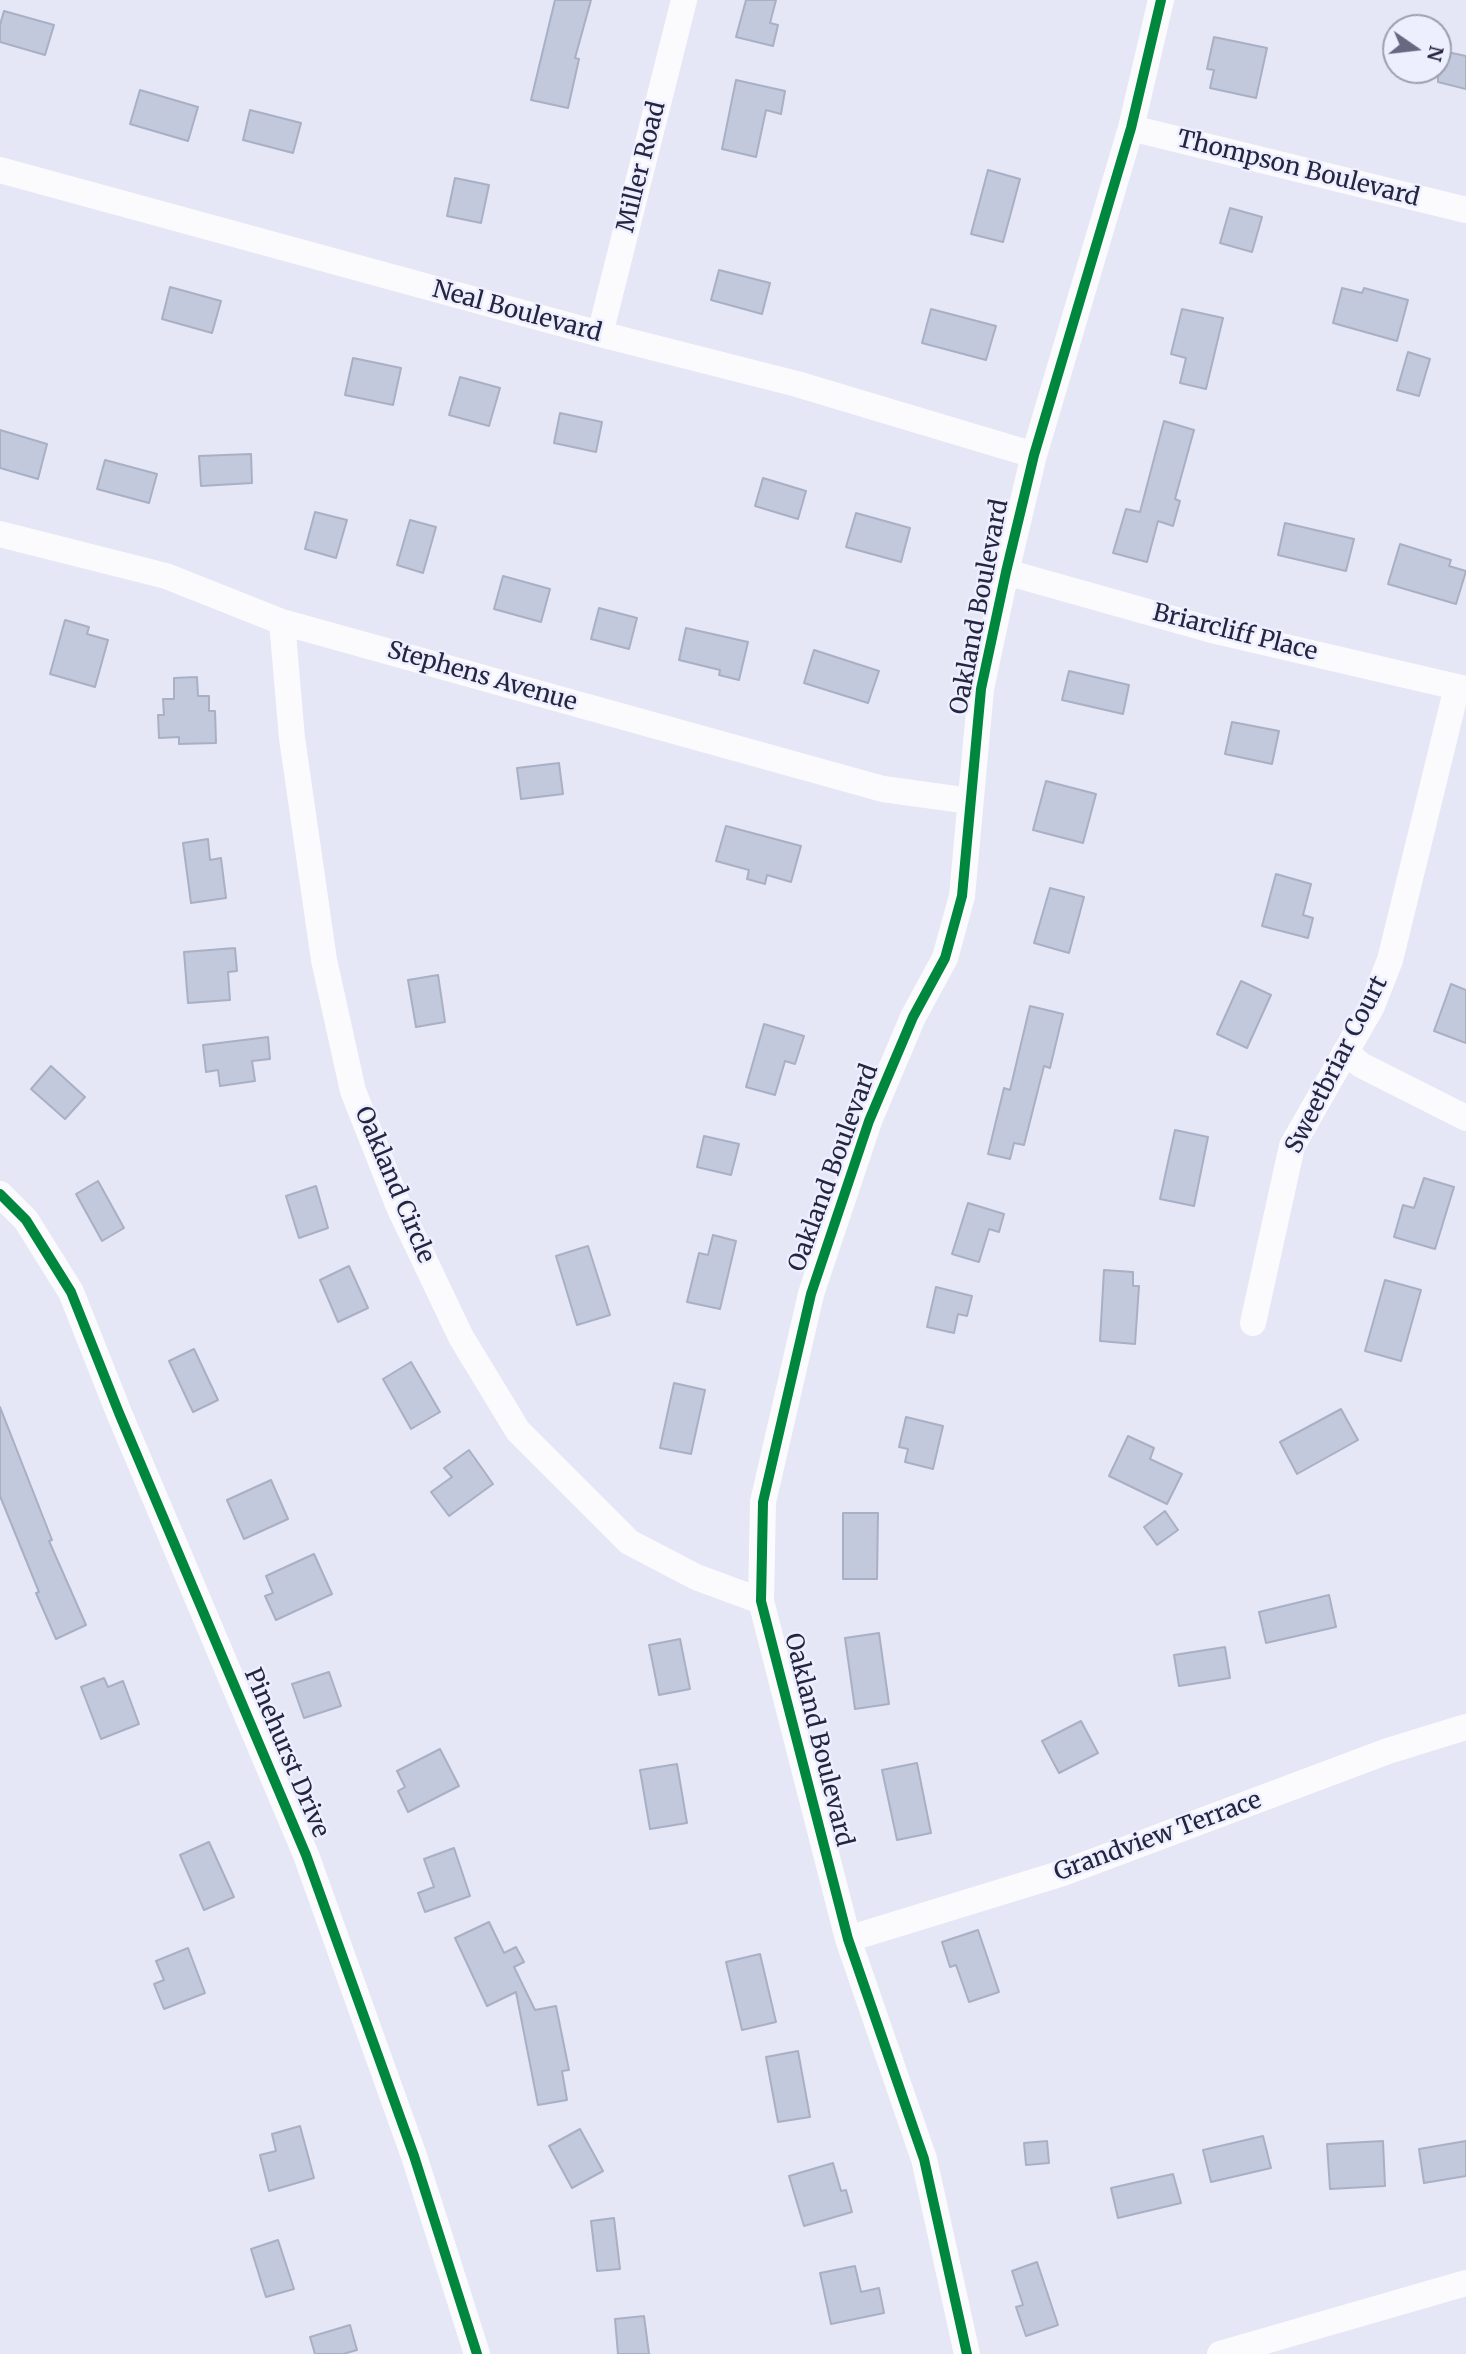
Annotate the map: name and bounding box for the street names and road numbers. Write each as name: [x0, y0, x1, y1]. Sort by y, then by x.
street label: Miller Road: [612, 99, 672, 235]
street label: Thompson Boulevard: [1174, 125, 1422, 213]
street label: Neal Boulevard: [429, 276, 605, 348]
street label: Oakland Boulevard: [945, 497, 1015, 717]
street label: Briarcliff Place: [1150, 599, 1320, 667]
street label: Stephens Avenue: [384, 636, 580, 718]
street label: Sweetbriar Court: [1280, 971, 1394, 1159]
street label: Oakland Boulevard: [783, 1060, 885, 1276]
street label: Oakland Circle: [348, 1102, 440, 1268]
street label: Oakland Boulevard: [778, 1630, 858, 1850]
street label: Pinehurst Drive: [237, 1664, 335, 1842]
street label: Grandview Terrace: [1051, 1786, 1265, 1888]

